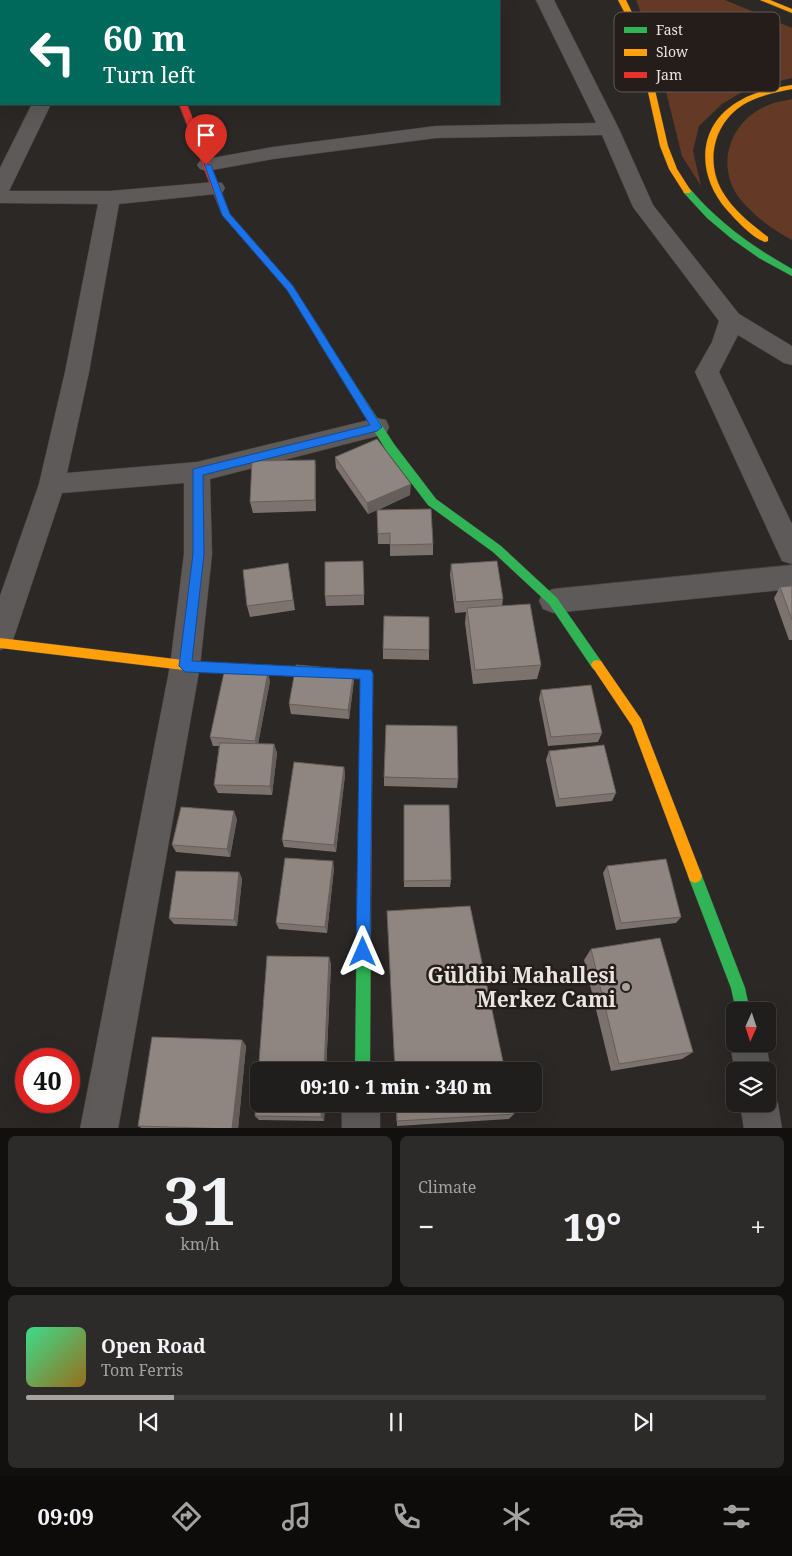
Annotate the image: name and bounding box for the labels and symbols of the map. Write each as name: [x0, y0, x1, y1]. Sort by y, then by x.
legend: [614, 12, 780, 92]
text: Fast: [656, 20, 683, 39]
text: Slow: [656, 42, 689, 61]
text: Jam: [655, 65, 682, 84]
pin: [185, 114, 227, 165]
position arrow: [336, 925, 388, 977]
place label: Güldibi Mahallesi Merkez Cami: [427, 961, 617, 1013]
marker: Güldibi Mahallesi Merkez Cami: [620, 981, 632, 993]
north arrow: [726, 1002, 776, 1052]
speed limit sign: 40: [15, 1048, 80, 1113]

